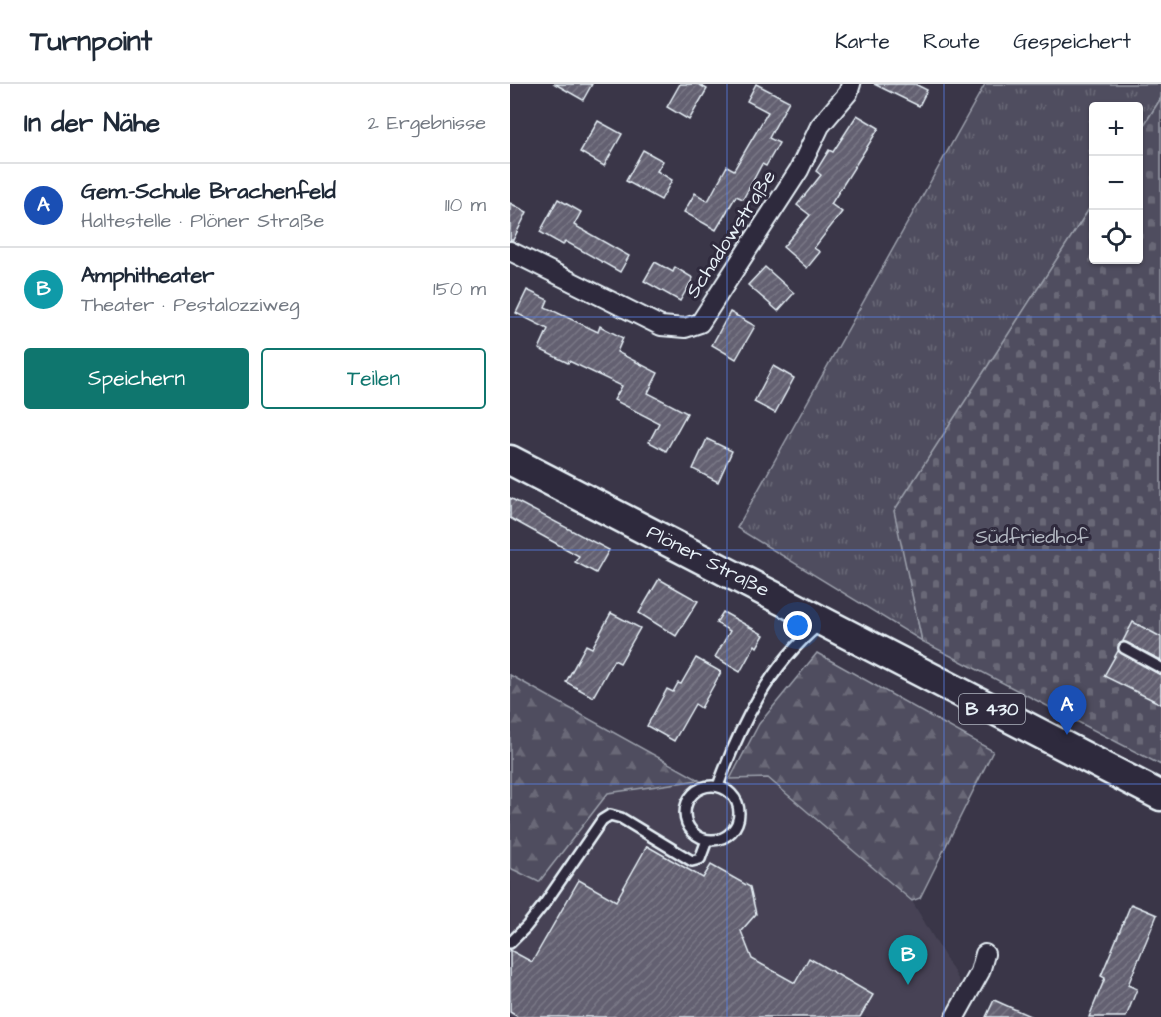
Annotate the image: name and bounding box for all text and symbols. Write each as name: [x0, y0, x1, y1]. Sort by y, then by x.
text: Turnpoint: [30, 22, 152, 61]
text: Karte: [835, 27, 890, 56]
text: Route: [923, 27, 980, 56]
text: Gespeichert: [1013, 27, 1131, 56]
map controls: [1089, 102, 1143, 264]
button: +: [1089, 102, 1143, 156]
text: In der Nähe: [24, 105, 160, 141]
text: 2 Ergebnisse: [367, 109, 486, 137]
button: −: [1089, 156, 1143, 210]
street label: Schadowstraße: [679, 164, 783, 304]
text: Gem.-Schule Brachenfeld: [81, 176, 336, 207]
text: A: [37, 191, 50, 219]
text: 110 m: [445, 191, 486, 219]
text: Haltestelle · Plöner Straße: [81, 207, 324, 235]
button: locate: [1089, 210, 1143, 264]
text: Amphitheater: [81, 260, 215, 291]
text: B: [36, 275, 51, 303]
text: 150 m: [433, 275, 486, 303]
text: Theater · Pestalozziweg: [81, 291, 300, 319]
button: Speichern: [24, 348, 249, 409]
button: Teilen: [261, 348, 486, 409]
street label: Plöner Straße: [642, 518, 774, 604]
park label: Südfriedhof: [975, 523, 1089, 551]
your location: [783, 611, 812, 640]
pin: A: [1048, 686, 1086, 735]
road number: B 430: [959, 694, 1025, 724]
pin: B: [888, 936, 928, 985]

